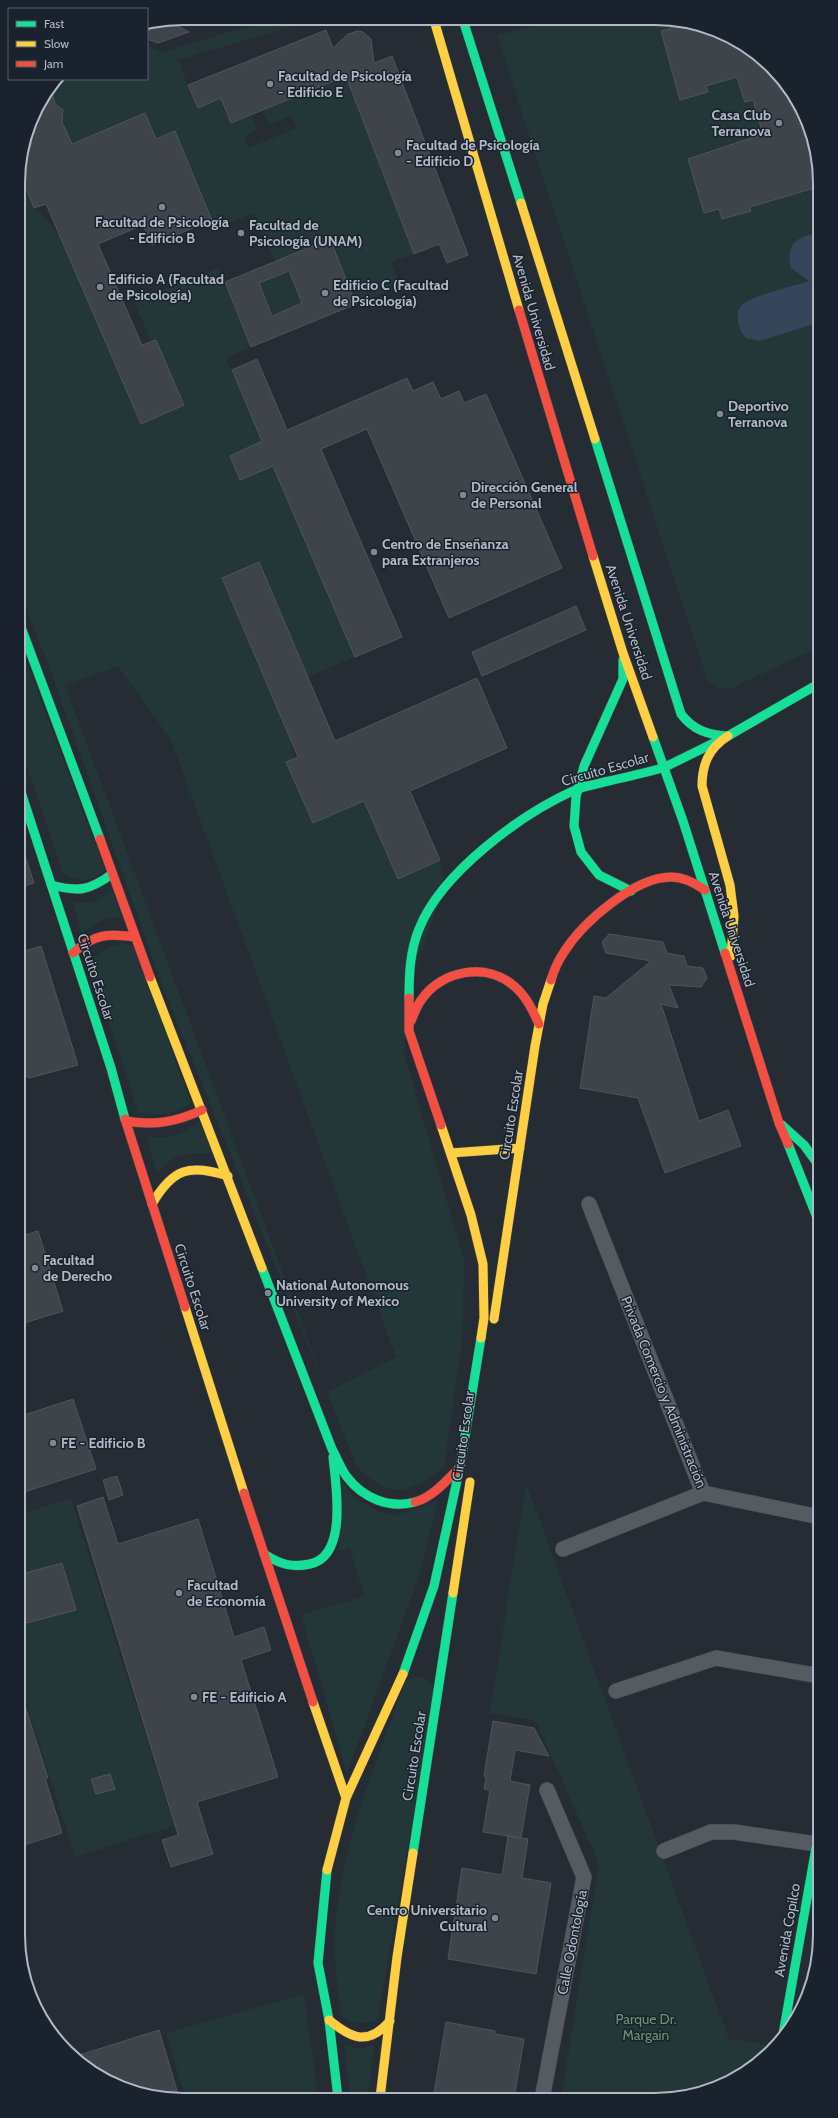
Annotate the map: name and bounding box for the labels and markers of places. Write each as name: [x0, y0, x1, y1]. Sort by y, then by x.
place label: Facultad de Psicología - Edificio E: [278, 67, 412, 101]
marker: Facultad de Psicología - Edificio E: [265, 79, 275, 89]
place label: Casa Club Terranova: [712, 106, 771, 140]
marker: Casa Club Terranova: [774, 118, 784, 128]
place label: Facultad de Psicología - Edificio D: [406, 136, 540, 170]
marker: Facultad de Psicología - Edificio D: [393, 148, 403, 158]
marker: Facultad de Psicología - Edificio B: [157, 202, 167, 212]
place label: Facultad de Psicología - Edificio B: [95, 213, 229, 247]
place label: Facultad de Psicología (UNAM): [249, 216, 362, 250]
marker: Facultad de Psicología (UNAM): [236, 228, 246, 238]
place label: Edificio A (Facultad de Psicología): [108, 270, 224, 304]
place label: Edificio C (Facultad de Psicología): [333, 276, 449, 310]
marker: Edificio A (Facultad de Psicología): [95, 282, 105, 292]
marker: Edificio C (Facultad de Psicología): [320, 288, 330, 298]
place label: Deportivo Terranova: [728, 397, 789, 431]
marker: Deportivo Terranova: [715, 409, 725, 419]
place label: Dirección General de Personal: [471, 478, 578, 512]
marker: Dirección General de Personal: [458, 490, 468, 500]
place label: Centro de Enseñanza para Extranjeros: [382, 535, 509, 569]
marker: Centro de Enseñanza para Extranjeros: [369, 547, 379, 557]
place label: Facultad de Derecho: [43, 1251, 112, 1285]
marker: Facultad de Derecho: [30, 1263, 40, 1273]
place label: National Autonomous University of Mexico: [276, 1276, 409, 1310]
marker: National Autonomous University of Mexico: [263, 1288, 273, 1298]
place label: FE - Edificio B: [61, 1434, 146, 1452]
marker: FE - Edificio B: [48, 1438, 58, 1448]
place label: Facultad de Economía: [187, 1576, 266, 1610]
marker: Facultad de Economía: [174, 1588, 184, 1598]
place label: FE - Edificio A: [202, 1688, 287, 1706]
marker: FE - Edificio A: [189, 1692, 199, 1702]
place label: Centro Universitario Cultural: [367, 1901, 487, 1935]
marker: Centro Universitario Cultural: [490, 1913, 500, 1923]

